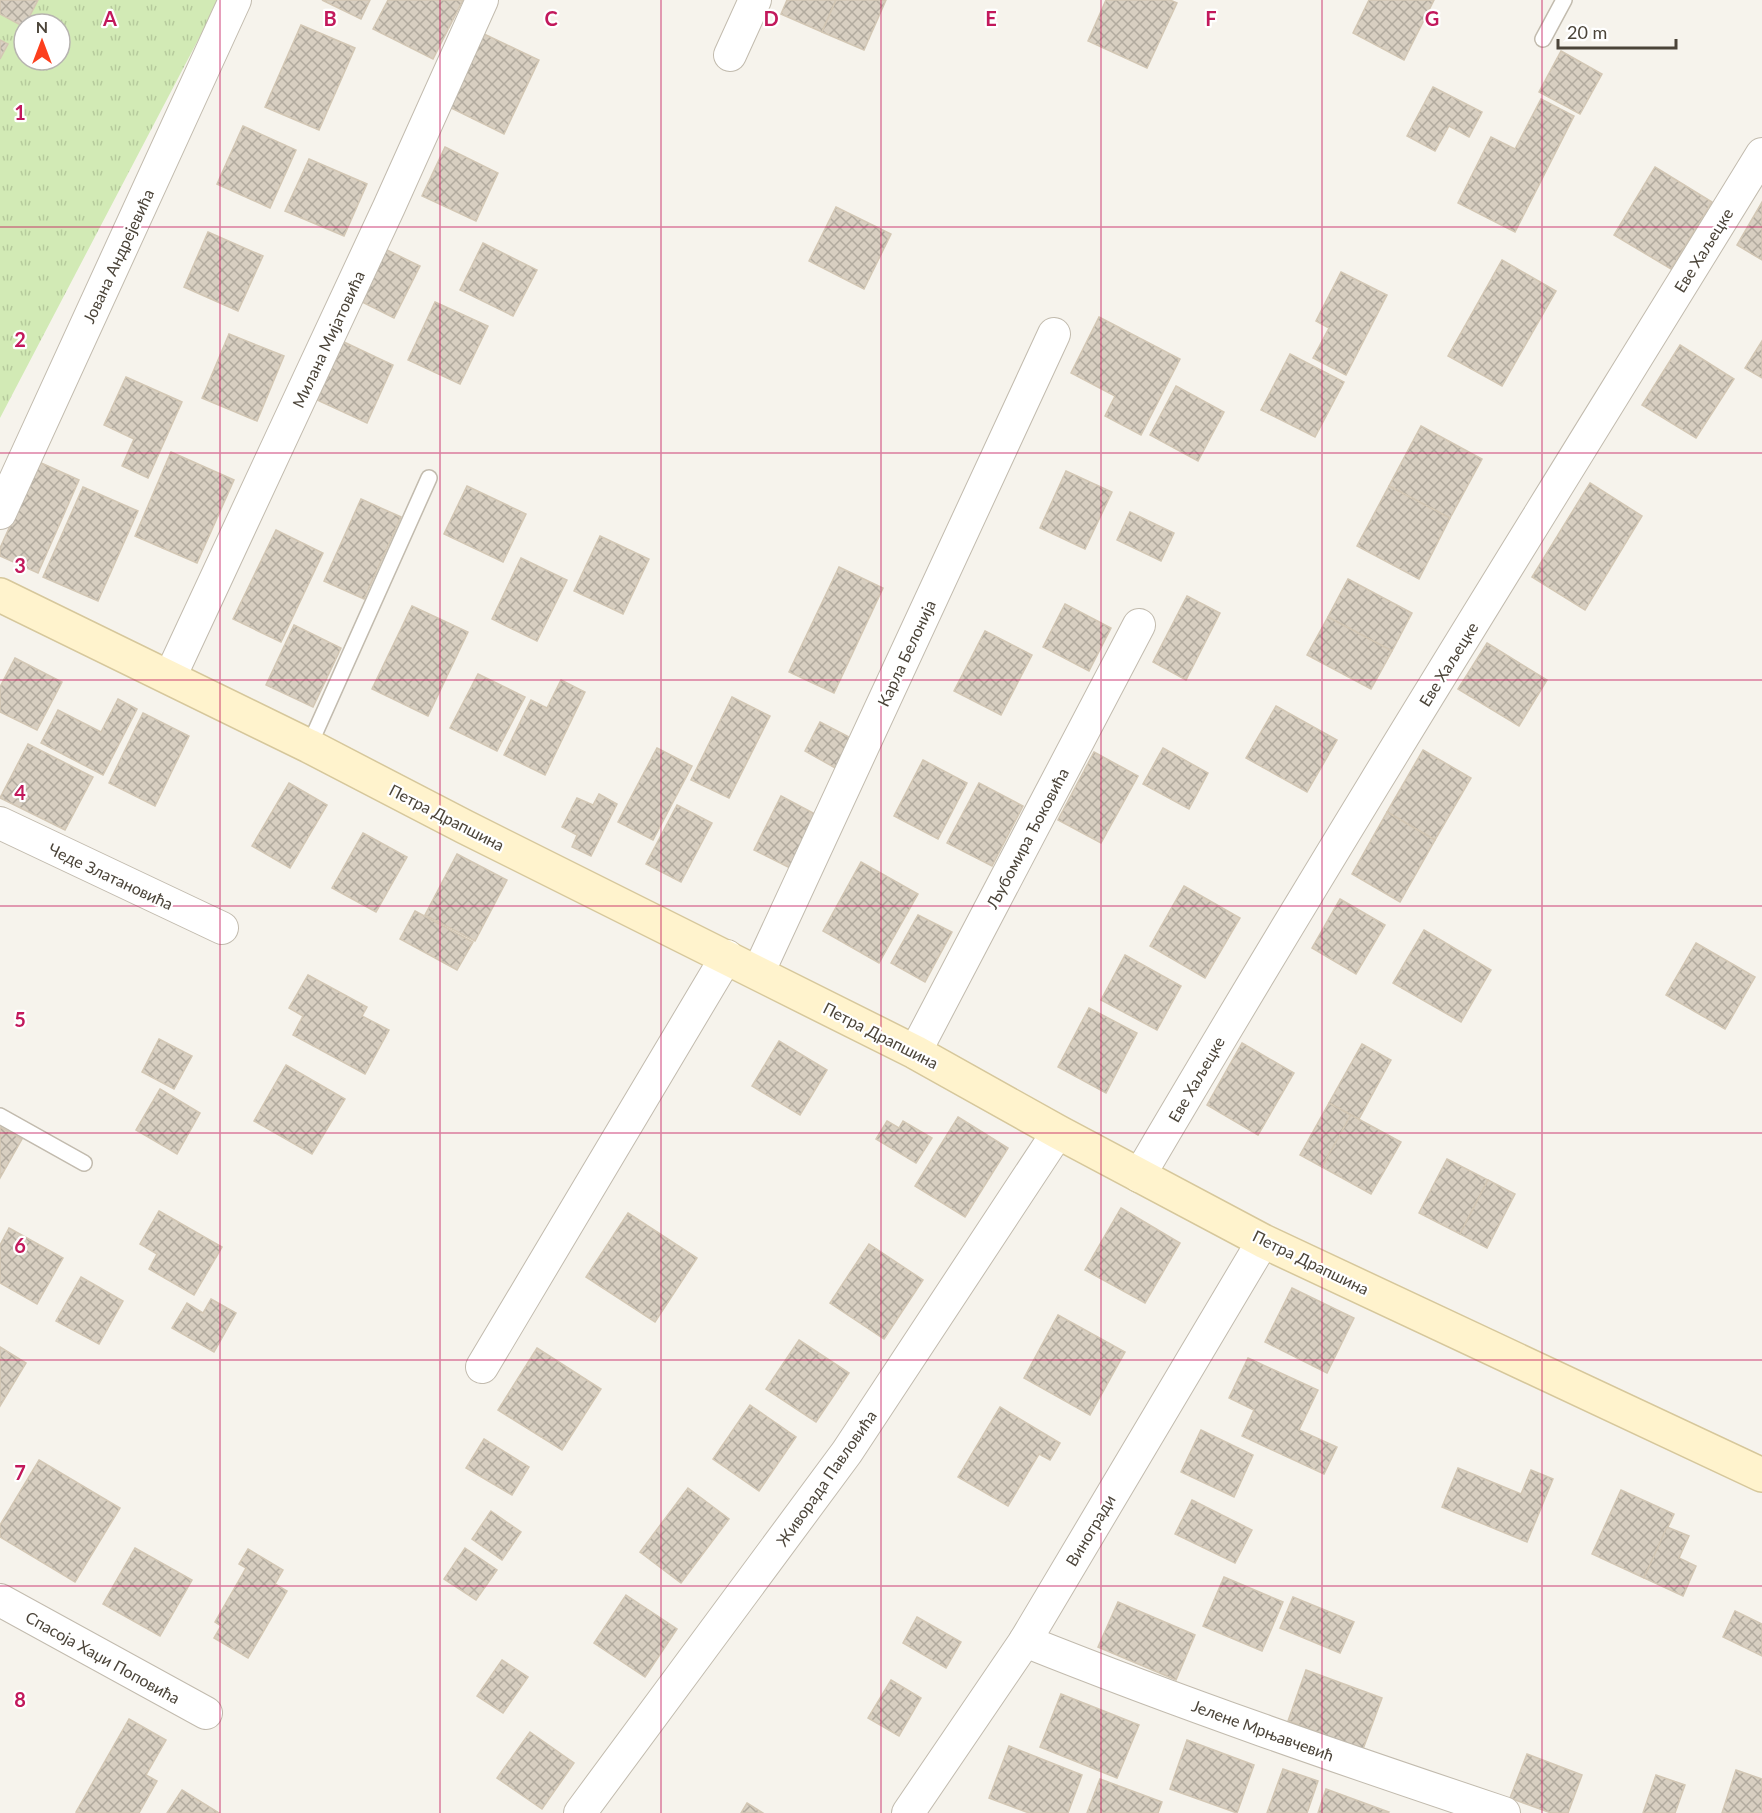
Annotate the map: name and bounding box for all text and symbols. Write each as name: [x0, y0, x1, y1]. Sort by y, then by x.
text: A: [102, 6, 117, 30]
text: B: [323, 6, 337, 30]
text: C: [544, 6, 558, 30]
text: D: [763, 6, 779, 30]
text: E: [985, 6, 997, 30]
text: F: [1205, 6, 1217, 30]
text: G: [1425, 6, 1439, 30]
north arrow: [12, 12, 72, 72]
scale bar: [1558, 12, 1676, 50]
text: N: [36, 17, 48, 36]
text: 20 m: [1567, 21, 1607, 43]
text: 1: [14, 100, 26, 124]
street label: Јована Андрејевића: [79, 186, 157, 326]
street label: Еве Хаљецке: [1670, 204, 1736, 296]
street label: Милана Мијатовића: [288, 268, 368, 410]
text: 2: [14, 327, 26, 351]
text: 3: [14, 553, 26, 577]
street label: Карла Белонија: [873, 597, 939, 709]
street label: Еве Хаљецке: [1415, 618, 1481, 710]
street label: Љубомира Ђоковића: [981, 764, 1072, 912]
text: 4: [14, 780, 26, 804]
street label: Петра Драпшина: [386, 780, 508, 854]
street label: Чеде Златановића: [46, 839, 176, 913]
street label: Петра Драпшина: [820, 998, 942, 1072]
text: 5: [14, 1007, 26, 1031]
street label: Еве Хаљецке: [1164, 1033, 1228, 1125]
street label: Петра Драпшина: [1250, 1226, 1372, 1298]
text: 6: [14, 1233, 26, 1257]
street label: Живорада Павловића: [772, 1406, 880, 1550]
text: 7: [14, 1460, 26, 1484]
street label: Виногради: [1061, 1491, 1119, 1569]
street label: Спасоја Хаџи Поповића: [23, 1607, 183, 1707]
text: 8: [14, 1687, 26, 1711]
street label: Јелене Мрњавчевић: [1189, 1695, 1337, 1765]

